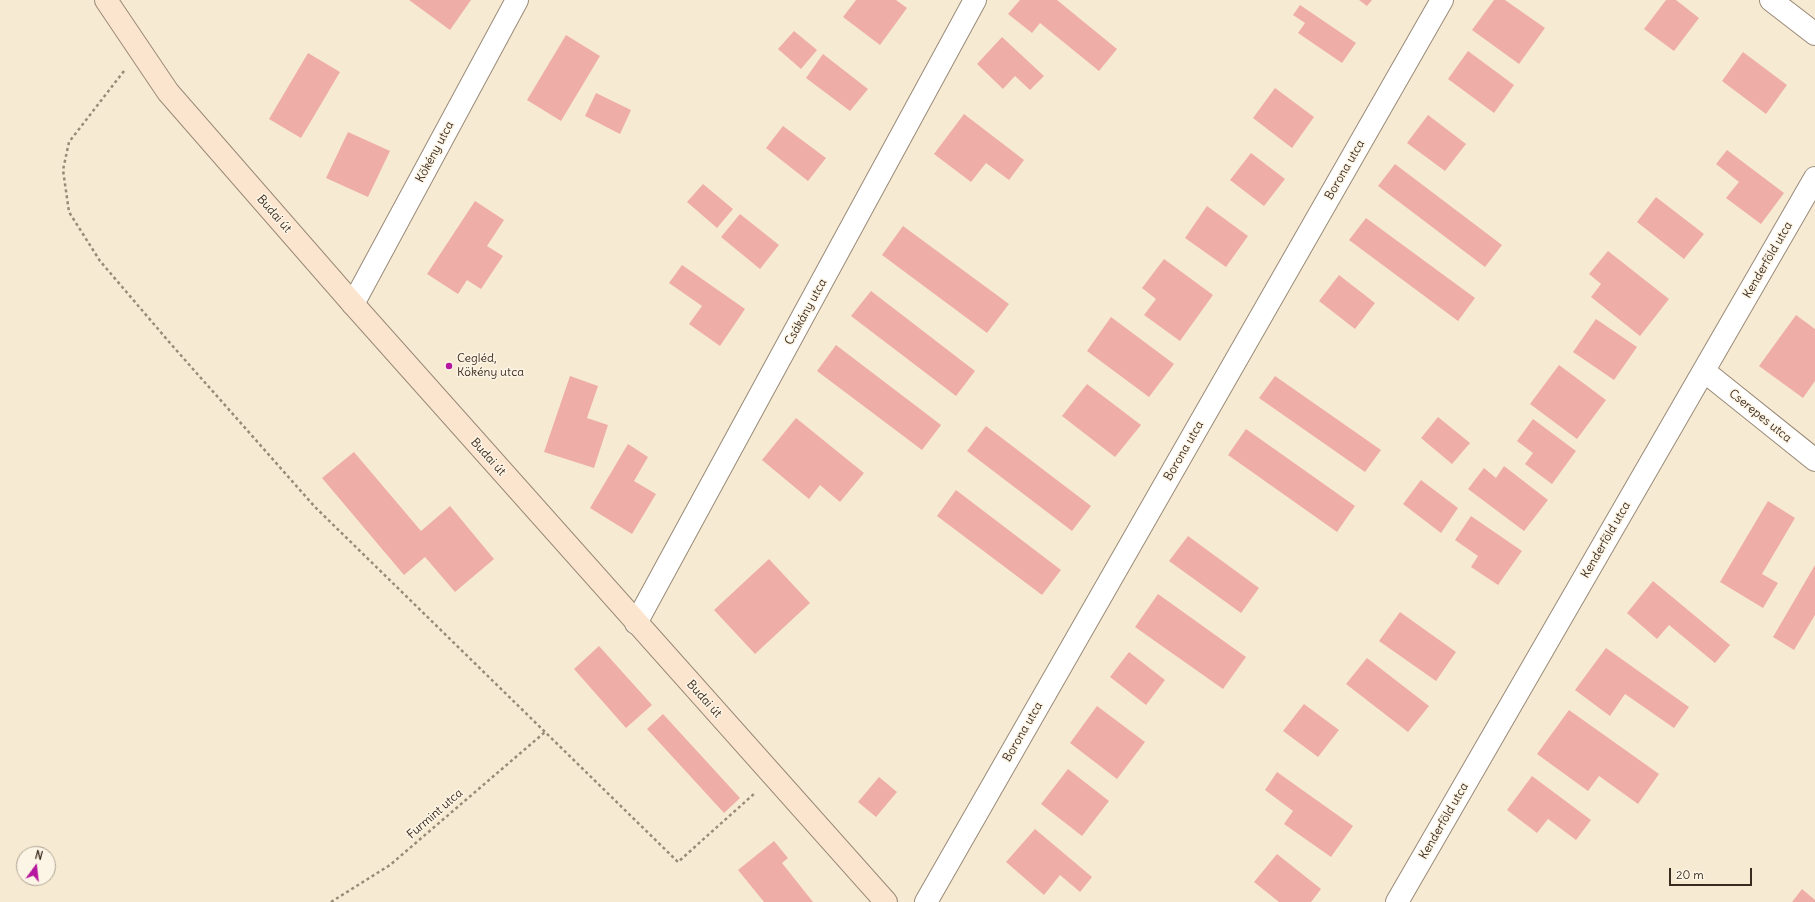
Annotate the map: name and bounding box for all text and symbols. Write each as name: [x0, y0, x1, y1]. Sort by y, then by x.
street label: Kökény utca: [413, 119, 457, 185]
street label: Borona utca: [1322, 138, 1368, 202]
street label: Budai út: [254, 192, 294, 236]
street label: Kenderföld utca: [1740, 219, 1796, 301]
street label: Csákány utca: [782, 276, 830, 348]
place label: Cegléd, Kökény utca: [457, 352, 524, 380]
marker: Cegléd, Kökény utca: [444, 361, 454, 371]
street label: Cserepes utca: [1726, 386, 1794, 446]
street label: Borona utca: [1161, 419, 1207, 483]
street label: Budai út: [467, 435, 509, 479]
street label: Kenderföld utca: [1578, 499, 1634, 581]
street label: Budai út: [683, 677, 725, 721]
street label: Borona utca: [1000, 700, 1046, 764]
street label: Kenderföld utca: [1416, 780, 1472, 862]
street label: Furmint utca: [404, 786, 466, 842]
north arrow: [16, 846, 56, 886]
text: N: [33, 848, 44, 863]
scale bar: [1671, 860, 1754, 886]
text: 20 m: [1676, 867, 1704, 882]

